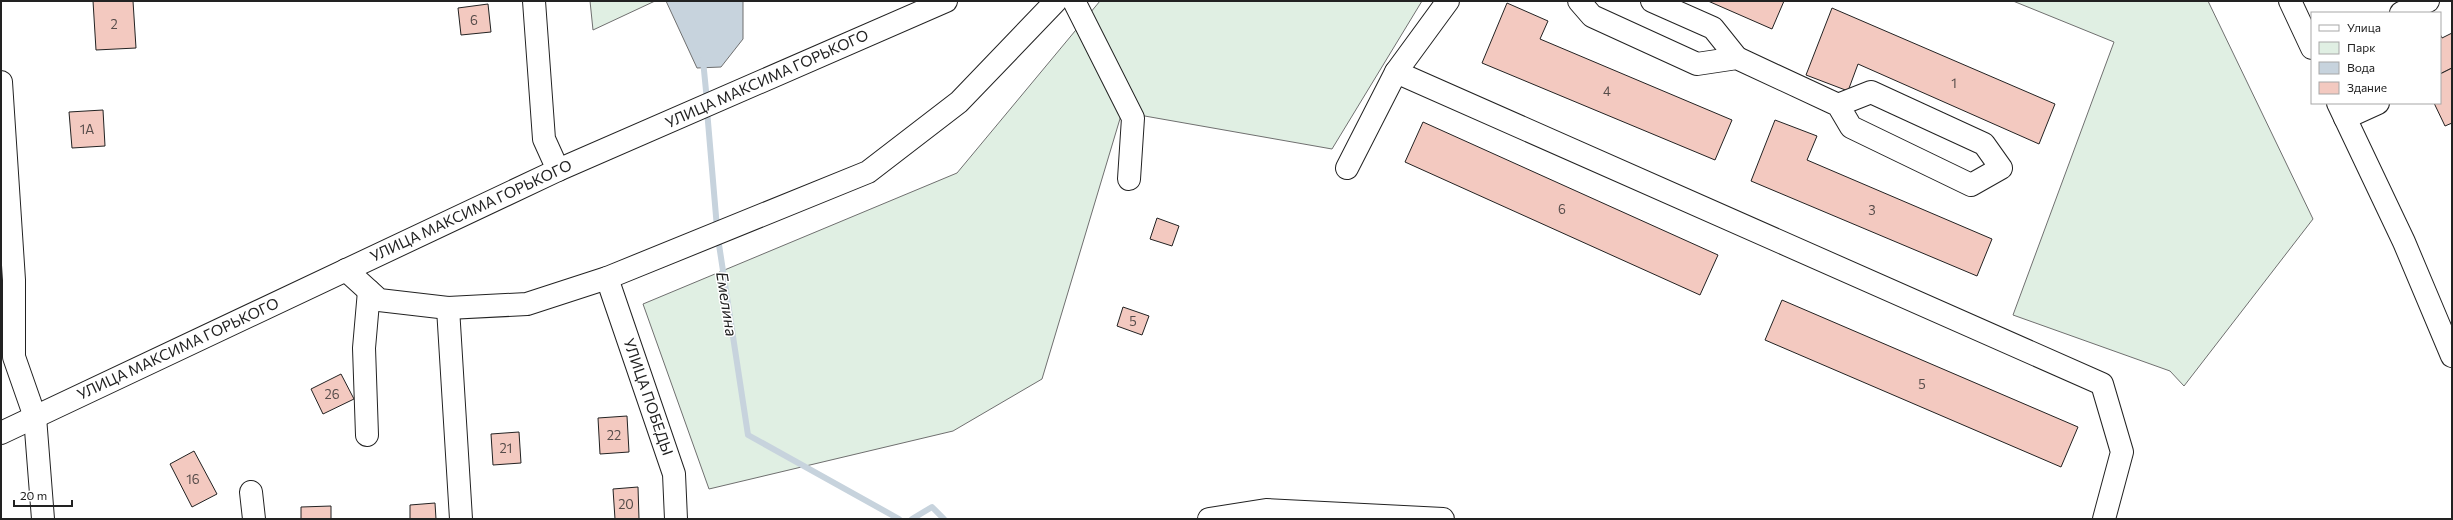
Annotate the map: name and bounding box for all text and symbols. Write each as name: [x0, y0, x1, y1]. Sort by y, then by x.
house number: 6: [470, 12, 478, 28]
legend: [2311, 12, 2441, 104]
house number: 2: [110, 16, 118, 32]
text: Улица: [2347, 20, 2381, 34]
street label: УЛИЦА МАКСИМА ГОРЬКОГО: [662, 25, 871, 131]
text: Парк: [2347, 40, 2376, 54]
text: Вода: [2347, 60, 2375, 74]
house number: 1: [1951, 75, 1957, 91]
text: Здание: [2347, 80, 2387, 94]
house number: 4: [1603, 83, 1611, 99]
house number: 1А: [80, 121, 94, 137]
street label: УЛИЦА МАКСИМА ГОРЬКОГО: [367, 155, 574, 265]
house number: 6: [1558, 201, 1566, 217]
house number: 3: [1868, 202, 1876, 218]
water label: Емелина: [713, 270, 742, 338]
street label: УЛИЦА МАКСИМА ГОРЬКОГО: [74, 293, 281, 403]
house number: 5: [1129, 313, 1137, 329]
street label: УЛИЦА ПОБЕДЫ: [620, 336, 677, 458]
house number: 5: [1918, 376, 1926, 392]
house number: 26: [324, 386, 340, 402]
house number: 22: [607, 427, 621, 443]
house number: 21: [500, 440, 512, 456]
house number: 16: [186, 471, 200, 487]
scale bar: [14, 482, 72, 508]
text: 20 m: [20, 488, 47, 502]
house number: 20: [618, 496, 634, 512]

